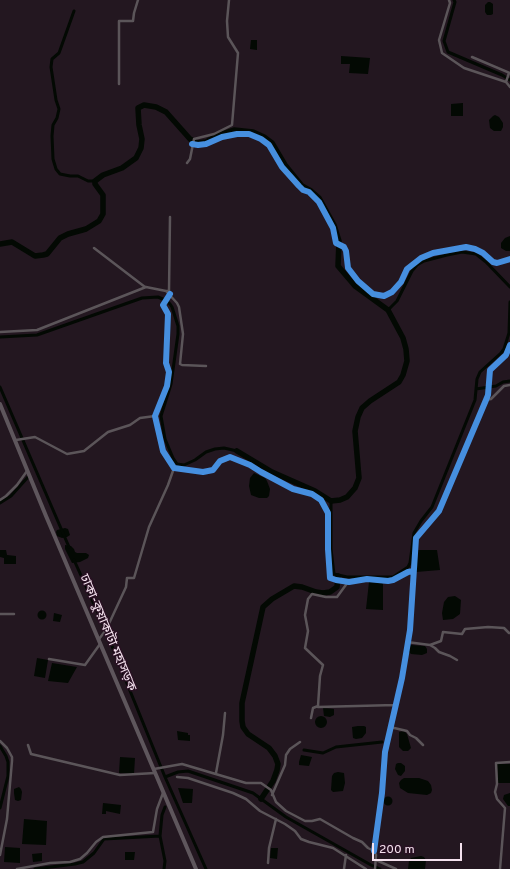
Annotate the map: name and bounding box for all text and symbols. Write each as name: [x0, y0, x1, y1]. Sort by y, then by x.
street label: ঢাকা-কুয়াকাটা মহাসড়ক: [75, 572, 139, 694]
scale bar: [374, 835, 464, 861]
text: 200 m: [379, 842, 415, 858]

